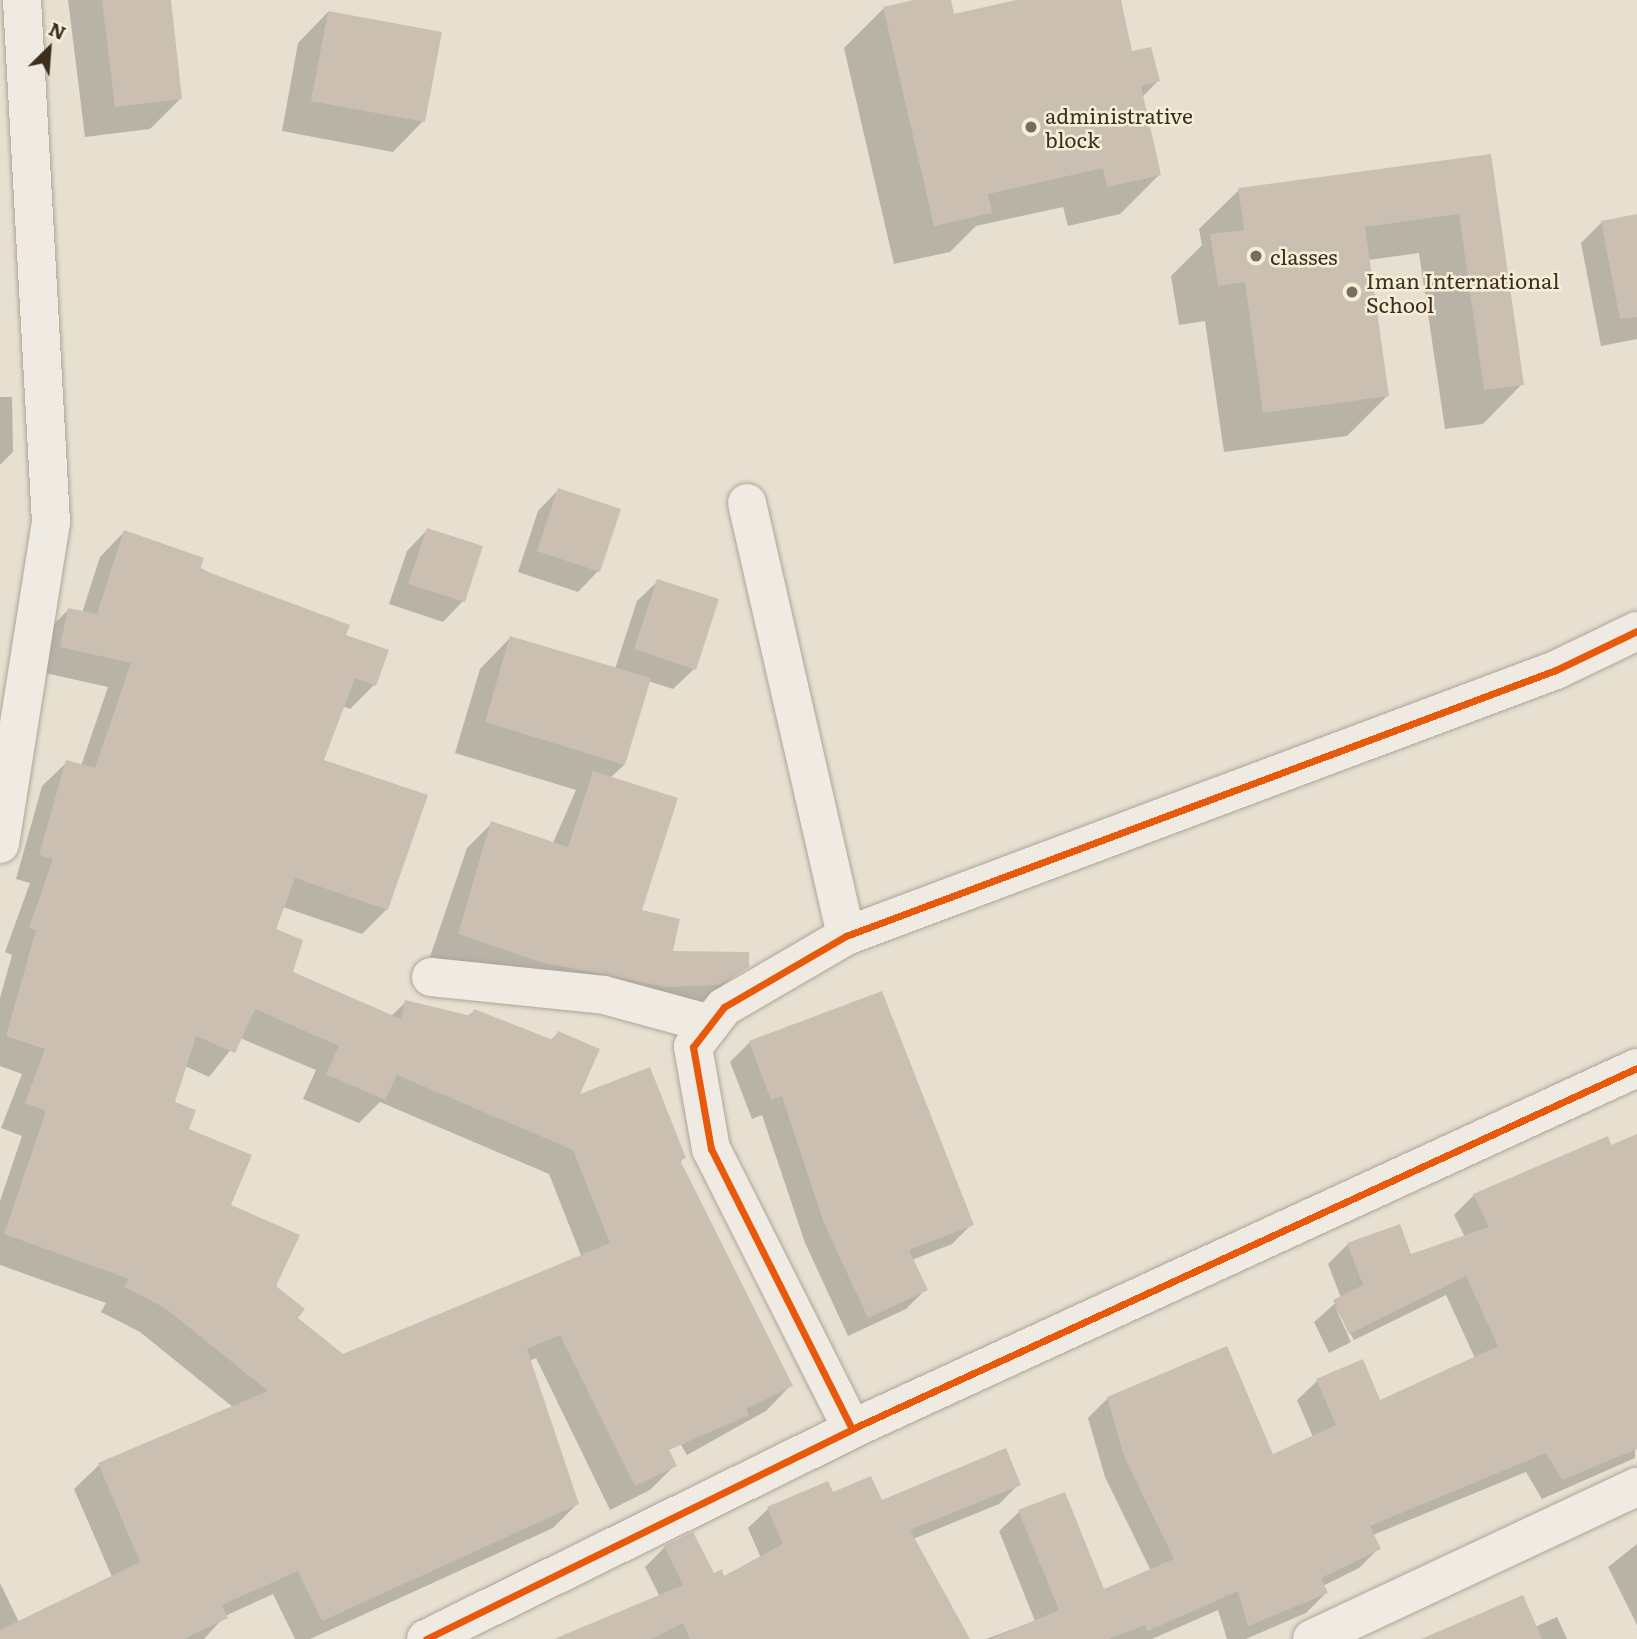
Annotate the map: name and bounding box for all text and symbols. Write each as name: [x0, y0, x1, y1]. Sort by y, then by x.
north arrow: [14, 14, 84, 84]
text: N: [45, 14, 71, 46]
place label: administrative block: [1045, 102, 1193, 152]
marker: administrative block: [1023, 119, 1039, 135]
place label: classes: [1270, 243, 1338, 269]
marker: classes: [1248, 248, 1264, 264]
place label: Iman International School: [1366, 267, 1559, 317]
marker: Iman International School: [1344, 284, 1360, 300]

